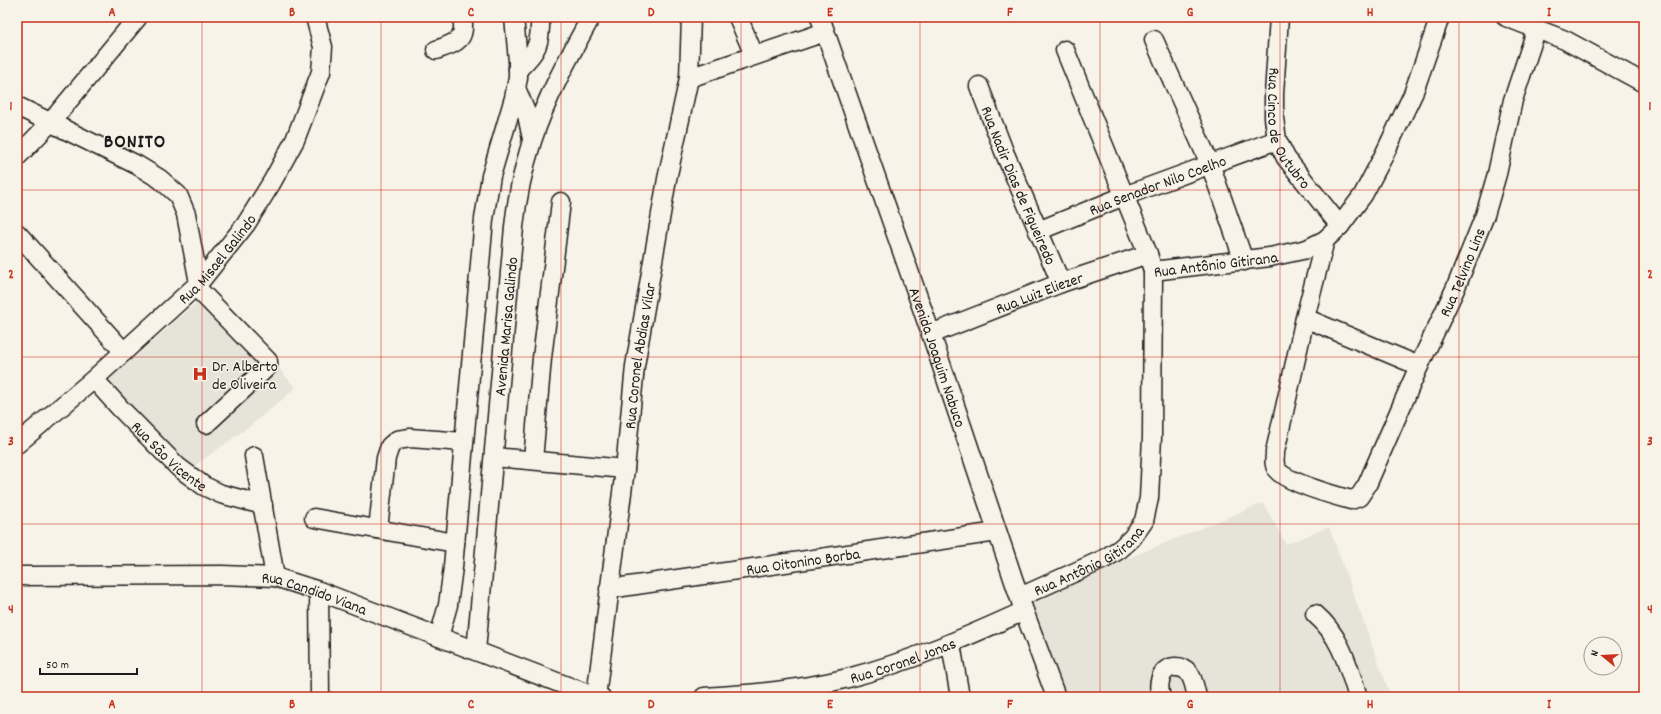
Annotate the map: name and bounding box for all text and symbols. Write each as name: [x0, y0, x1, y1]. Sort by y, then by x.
text: A: [108, 4, 116, 23]
text: B: [289, 4, 295, 23]
text: C: [468, 4, 475, 23]
text: D: [648, 4, 655, 23]
text: E: [827, 4, 834, 23]
text: F: [1007, 4, 1013, 23]
text: G: [1187, 4, 1194, 23]
text: H: [1367, 4, 1374, 23]
text: I: [1547, 4, 1552, 23]
street label: Rua Cinco de Outubro: [1260, 67, 1315, 195]
text: 1: [10, 98, 13, 117]
text: 1: [1649, 98, 1652, 117]
street label: Rua Nadir Dias de Figueiredo: [974, 103, 1061, 269]
district label: BONITO: [104, 129, 166, 157]
street label: Rua Senador Nilo Coelho: [1086, 151, 1230, 223]
street label: Rua Misael Galindo: [174, 211, 263, 311]
street label: Rua Telvino Lins: [1435, 225, 1493, 321]
street label: Rua Antônio Gitirana: [1153, 247, 1281, 285]
street label: Avenida Marisa Galindo: [490, 256, 525, 397]
text: 2: [8, 266, 14, 285]
text: 2: [1647, 266, 1653, 285]
street label: Rua Luiz Eliezer: [993, 267, 1087, 322]
street label: Rua Coronel Abdias Vilar: [620, 281, 663, 430]
street label: Avenida Joaquim Nabuco: [902, 285, 971, 431]
place label: Dr. Alberto de Oliveira: [212, 356, 278, 397]
hospital icon: Dr. Alberto de Oliveira: [191, 365, 209, 383]
street label: Rua São Vicente: [125, 417, 211, 499]
text: 3: [8, 433, 14, 452]
text: 3: [1647, 433, 1653, 452]
street label: Rua Antônio Gitirana: [1031, 522, 1151, 603]
street label: Rua Oitonino Borba: [745, 543, 862, 583]
street label: Rua Candido Viana: [261, 568, 370, 622]
text: 4: [8, 601, 14, 620]
text: 4: [1647, 601, 1653, 620]
street label: Rua Coronel Jonas: [848, 633, 960, 691]
north arrow: [1583, 636, 1623, 676]
text: N: [1587, 648, 1604, 659]
scale bar: [40, 650, 137, 676]
text: 50 m: [46, 657, 69, 674]
text: A: [108, 696, 116, 714]
text: B: [289, 696, 295, 714]
text: C: [468, 696, 475, 714]
text: D: [648, 696, 655, 714]
text: E: [827, 696, 834, 714]
text: F: [1007, 696, 1013, 714]
text: G: [1187, 696, 1194, 714]
text: H: [1367, 696, 1374, 714]
text: I: [1547, 696, 1552, 714]

